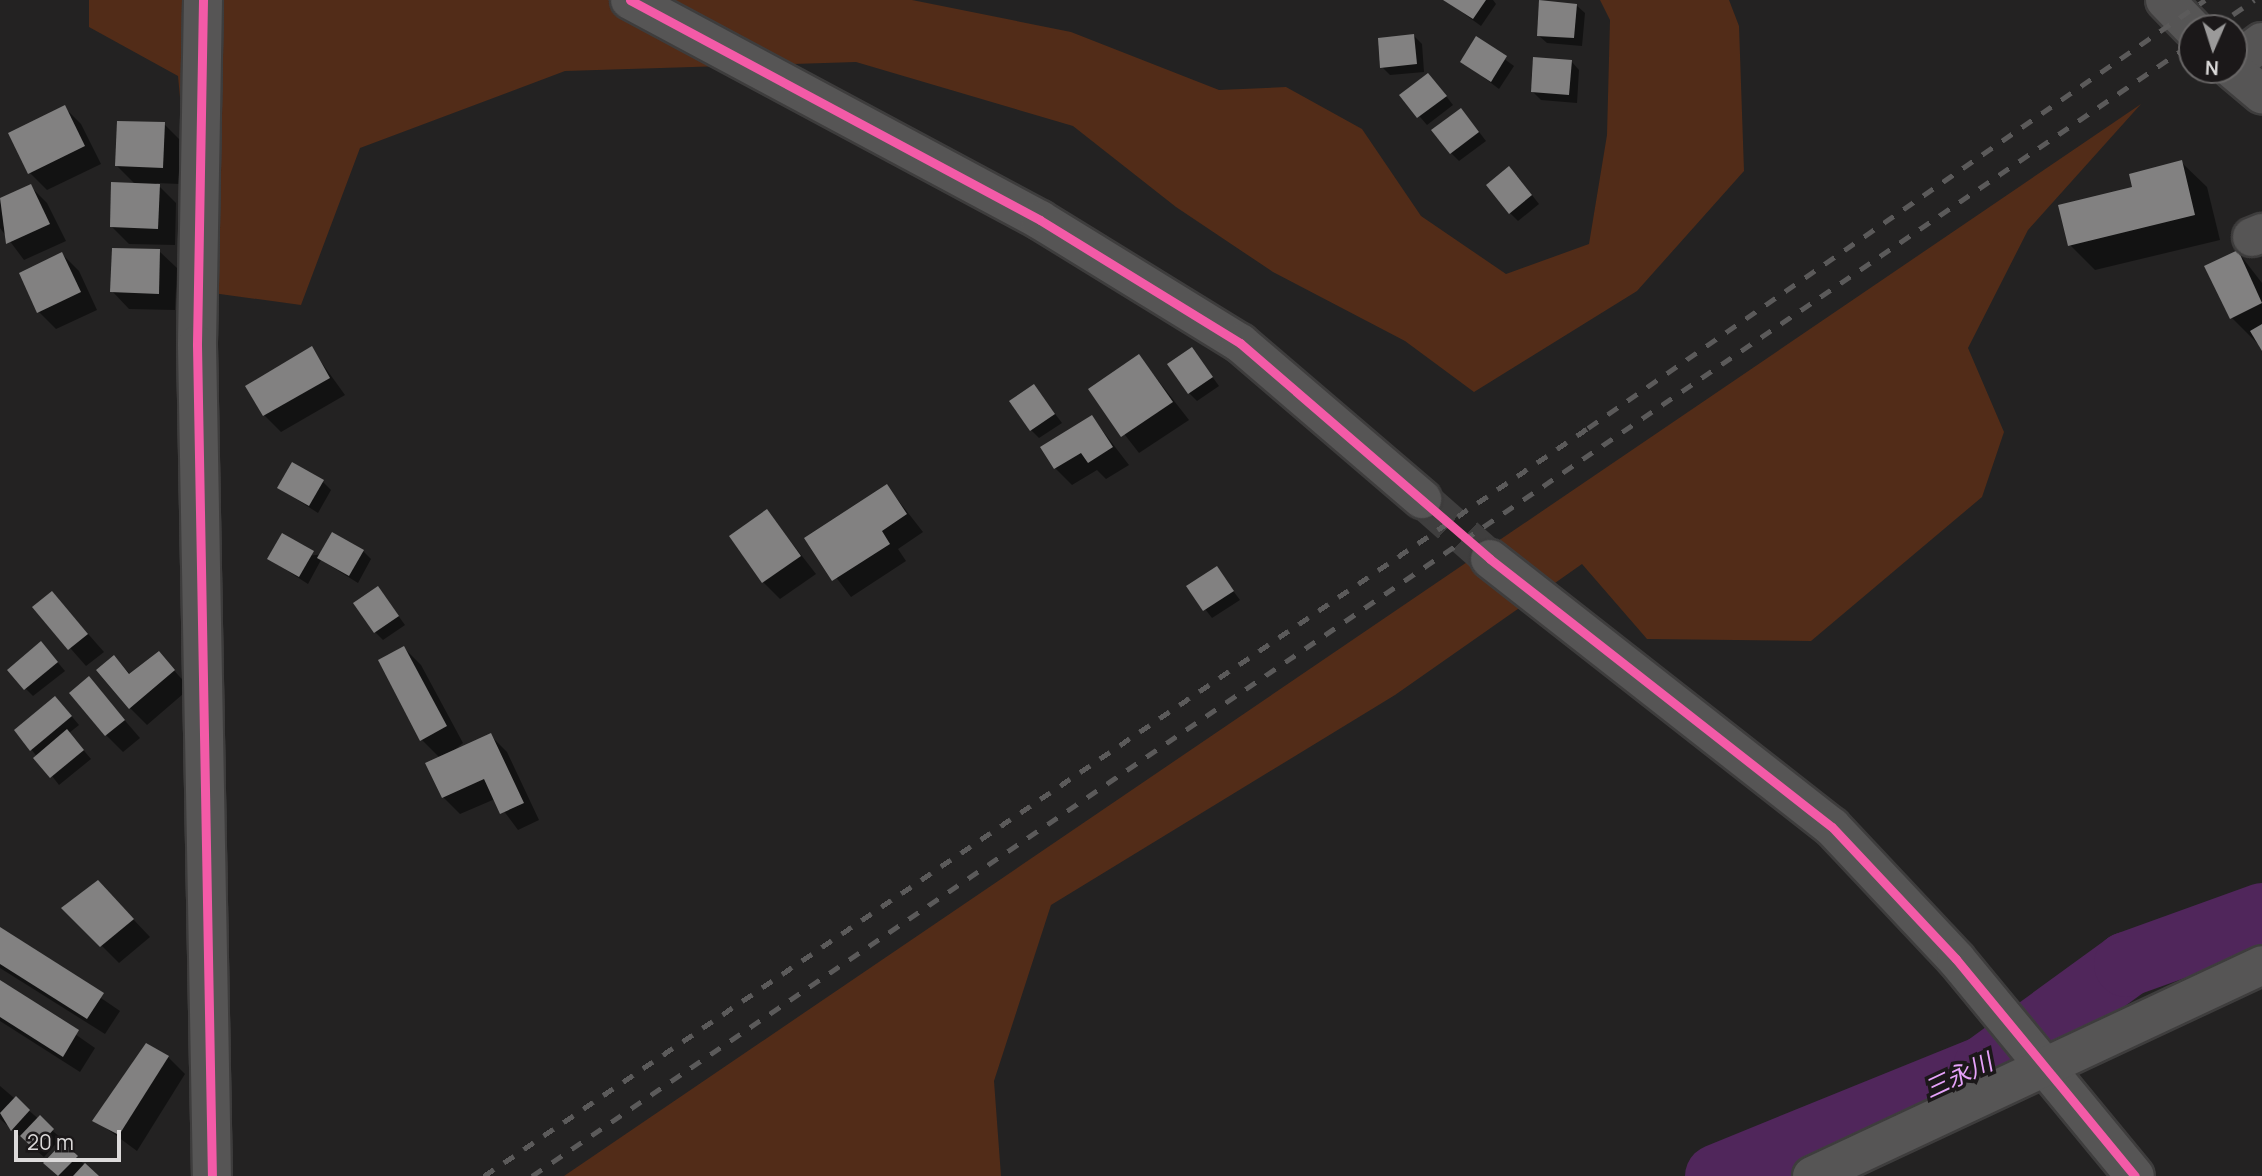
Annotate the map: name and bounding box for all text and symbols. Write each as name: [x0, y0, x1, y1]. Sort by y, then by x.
north arrow: [2178, 14, 2248, 84]
text: N: [2205, 55, 2220, 81]
water label: 三永川: [1919, 1047, 1997, 1103]
scale bar: [18, 1116, 124, 1160]
text: 20 m: [27, 1128, 74, 1156]

